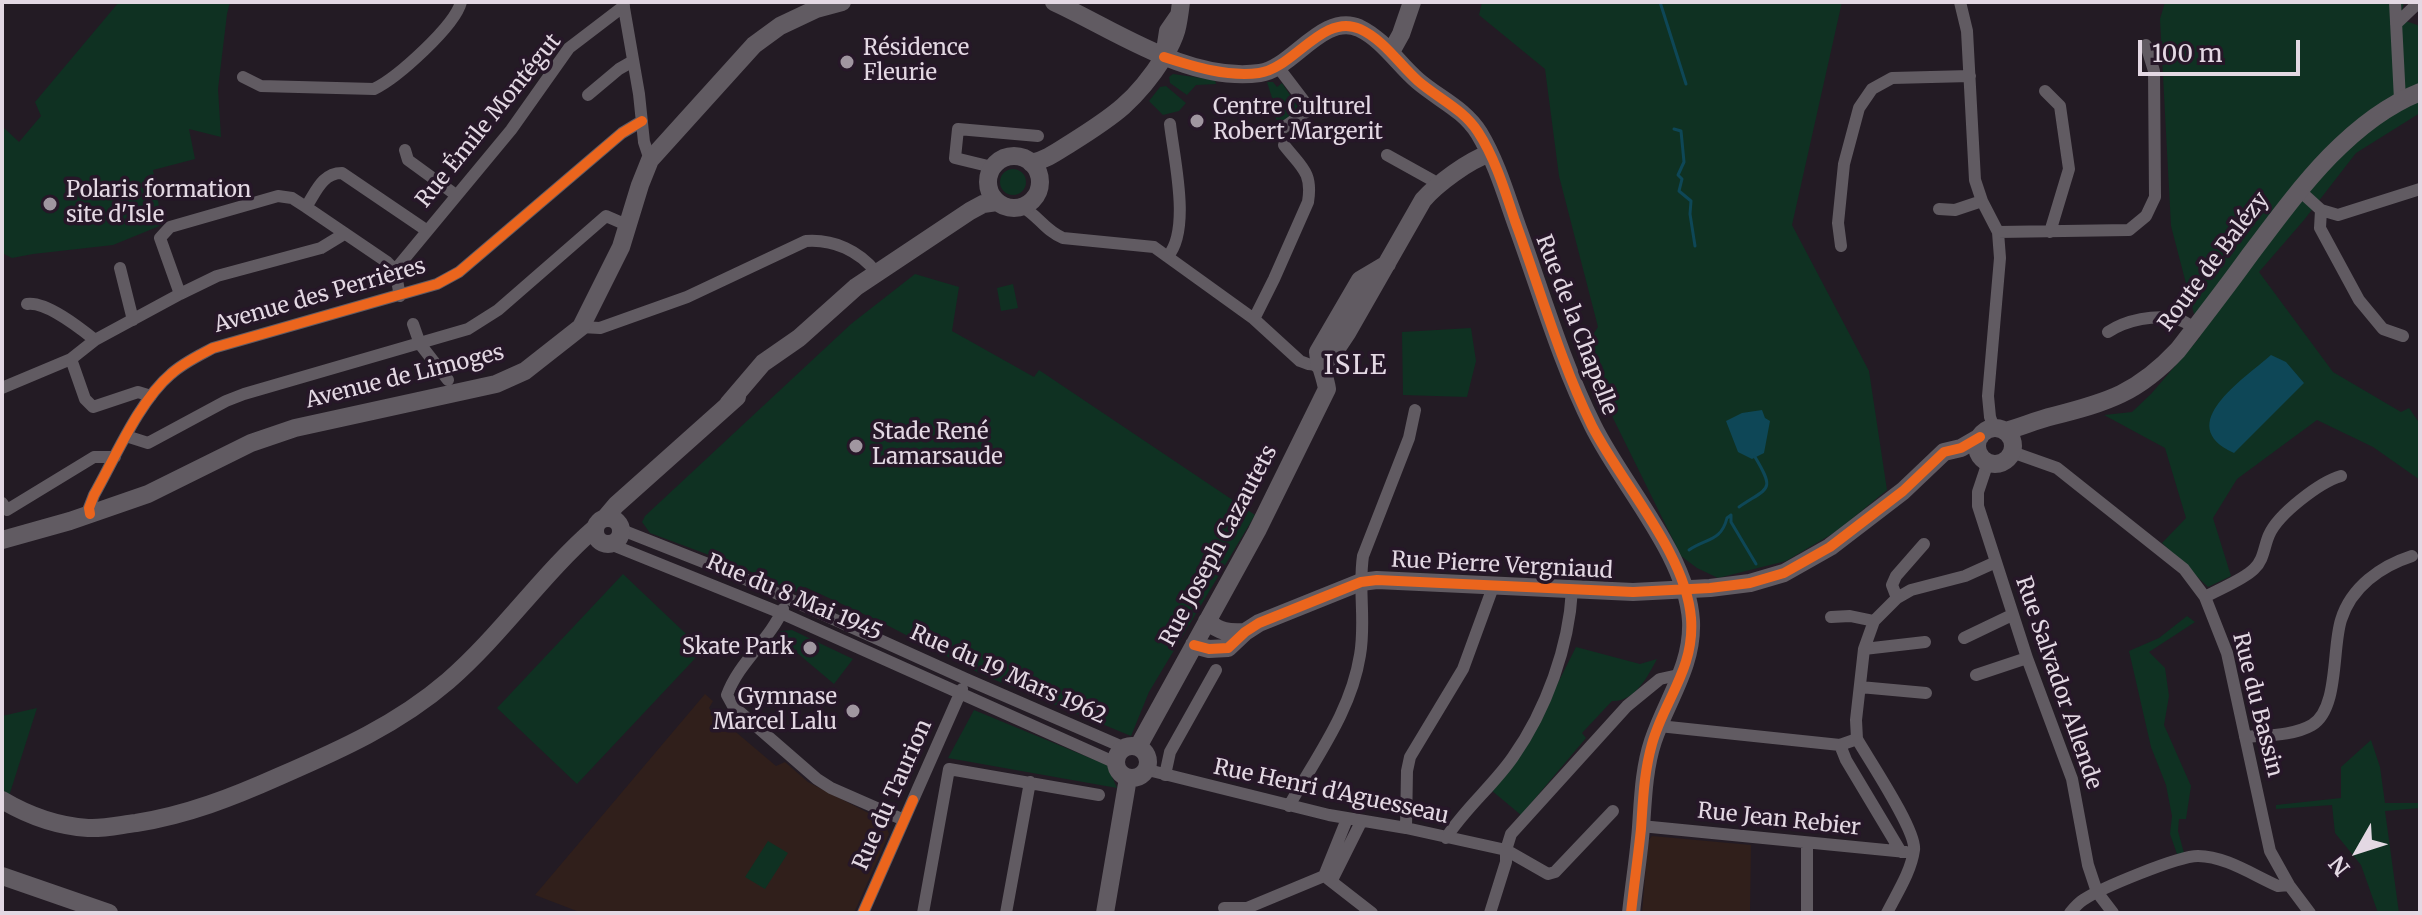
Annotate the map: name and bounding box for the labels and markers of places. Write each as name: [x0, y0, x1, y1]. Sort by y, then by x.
place label: Résidence Fleurie: [863, 36, 969, 88]
marker: Résidence Fleurie: [838, 53, 856, 71]
place label: Centre Culturel Robert Margerit: [1213, 95, 1383, 146]
marker: Centre Culturel Robert Margerit: [1188, 112, 1206, 130]
place label: Polaris formation site d'Isle: [66, 178, 251, 230]
marker: Polaris formation site d'Isle: [41, 195, 59, 213]
place label: Stade René Lamarsaude: [872, 420, 1003, 472]
marker: Stade René Lamarsaude: [847, 437, 865, 455]
place label: Skate Park: [682, 635, 794, 661]
marker: Skate Park: [801, 639, 819, 657]
place label: Gymnase Marcel Lalu: [713, 685, 837, 736]
marker: Gymnase Marcel Lalu: [844, 702, 862, 720]

